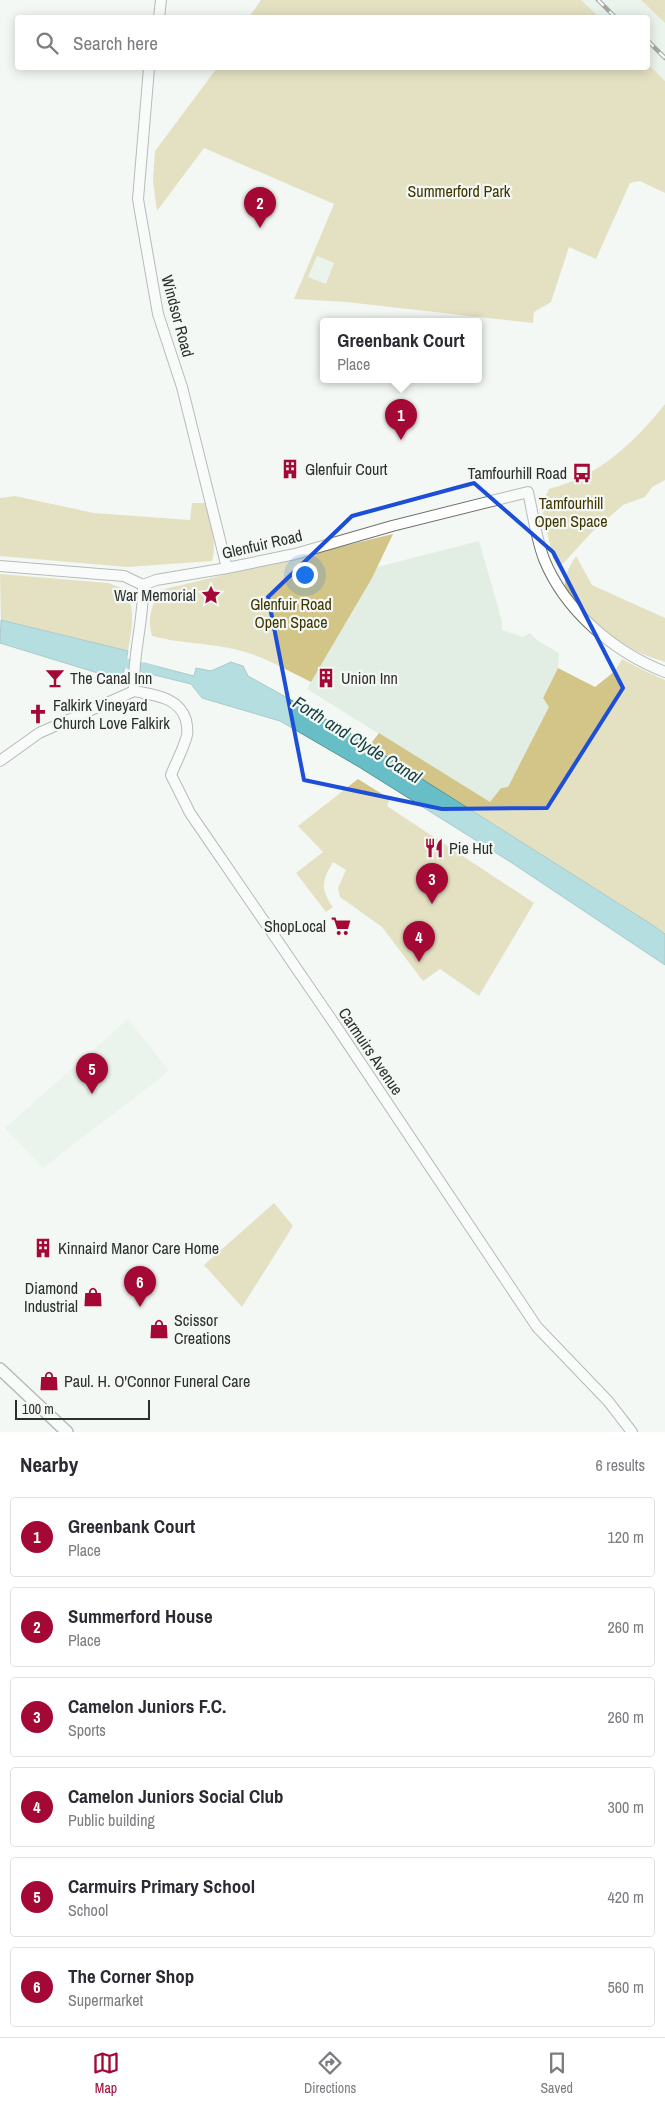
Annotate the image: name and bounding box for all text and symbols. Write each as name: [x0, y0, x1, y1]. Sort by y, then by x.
search box: [15, 15, 650, 70]
icon: search: [33, 29, 61, 57]
text: Search here: [73, 30, 158, 56]
park label: Summerford Park: [408, 180, 511, 202]
pin: 2: [244, 187, 276, 228]
street label: Windsor Road: [157, 273, 199, 359]
popup: [320, 318, 482, 383]
text: Greenbank Court: [337, 327, 465, 353]
text: Place: [337, 353, 370, 375]
pin: 1: [385, 399, 417, 440]
building icon: Glenfuir Court: [279, 458, 301, 480]
place label: Glenfuir Court: [305, 458, 388, 480]
place label: Tamfourhill Road: [468, 462, 567, 484]
bus stop icon: Tamfourhill Road: [571, 462, 593, 484]
park label: Tamfourhill Open Space: [535, 492, 607, 532]
street label: Glenfuir Road: [220, 524, 304, 564]
your location: [292, 562, 318, 588]
place label: War Memorial: [114, 584, 196, 606]
place icon: War Memorial: [200, 584, 222, 606]
park label: Glenfuir Road Open Space: [250, 593, 332, 633]
bar icon: The Canal Inn: [44, 667, 66, 689]
place label: The Canal Inn: [70, 667, 152, 689]
building icon: Union Inn: [315, 667, 337, 689]
place label: Union Inn: [341, 667, 398, 689]
water label: Forth and Clyde Canal: [288, 690, 427, 790]
place label: Falkirk Vineyard Church Love Falkirk: [53, 694, 170, 734]
church icon: Falkirk Vineyard Church Love Falkirk: [27, 703, 49, 725]
restaurant icon: Pie Hut: [423, 837, 445, 859]
place label: Pie Hut: [449, 837, 493, 859]
pin: 3: [416, 863, 448, 904]
place label: ShopLocal: [264, 915, 326, 937]
supermarket icon: ShopLocal: [330, 915, 352, 937]
pin: 4: [403, 921, 435, 962]
street label: Carmuirs Avenue: [334, 1003, 408, 1099]
pin: 5: [76, 1053, 108, 1094]
building icon: Kinnaird Manor Care Home: [32, 1237, 54, 1259]
place label: Kinnaird Manor Care Home: [58, 1237, 219, 1259]
pin: 6: [124, 1266, 156, 1307]
place label: Diamond Industrial: [24, 1277, 78, 1317]
shop icon: Diamond Industrial: [82, 1286, 104, 1308]
place label: Scissor Creations: [174, 1309, 231, 1349]
shop icon: Scissor Creations: [148, 1318, 170, 1340]
shop icon: Paul. H. O'Connor Funeral Care: [38, 1370, 60, 1392]
place label: Paul. H. O'Connor Funeral Care: [64, 1370, 250, 1392]
scale bar: [15, 1397, 150, 1420]
text: 100 m: [22, 1400, 54, 1418]
text: Nearby: [20, 1450, 78, 1479]
text: 6 results: [595, 1454, 645, 1476]
text: Greenbank Court: [68, 1513, 195, 1539]
text: 1: [33, 1526, 41, 1548]
text: 120 m: [608, 1526, 644, 1548]
text: Place: [68, 1539, 101, 1561]
text: Summerford House: [68, 1603, 213, 1629]
text: 2: [33, 1616, 41, 1638]
text: 260 m: [608, 1616, 644, 1638]
text: Place: [68, 1629, 101, 1651]
text: Camelon Juniors F.C.: [68, 1693, 226, 1719]
text: 3: [33, 1706, 41, 1728]
text: 260 m: [608, 1706, 644, 1728]
text: Sports: [68, 1719, 106, 1741]
text: Camelon Juniors Social Club: [68, 1783, 284, 1809]
text: 4: [33, 1796, 41, 1818]
text: 300 m: [608, 1796, 644, 1818]
text: Public building: [68, 1809, 155, 1831]
text: Carmuirs Primary School: [68, 1873, 255, 1899]
text: 5: [33, 1886, 41, 1908]
text: 420 m: [608, 1886, 644, 1908]
text: School: [68, 1899, 108, 1921]
text: The Corner Shop: [68, 1963, 194, 1989]
text: 6: [33, 1976, 41, 1998]
text: 560 m: [608, 1976, 644, 1998]
text: Supermarket: [68, 1989, 143, 2011]
tab: Map: [92, 2049, 120, 2097]
tab: Directions: [304, 2049, 356, 2097]
tab: Saved: [540, 2049, 573, 2097]

